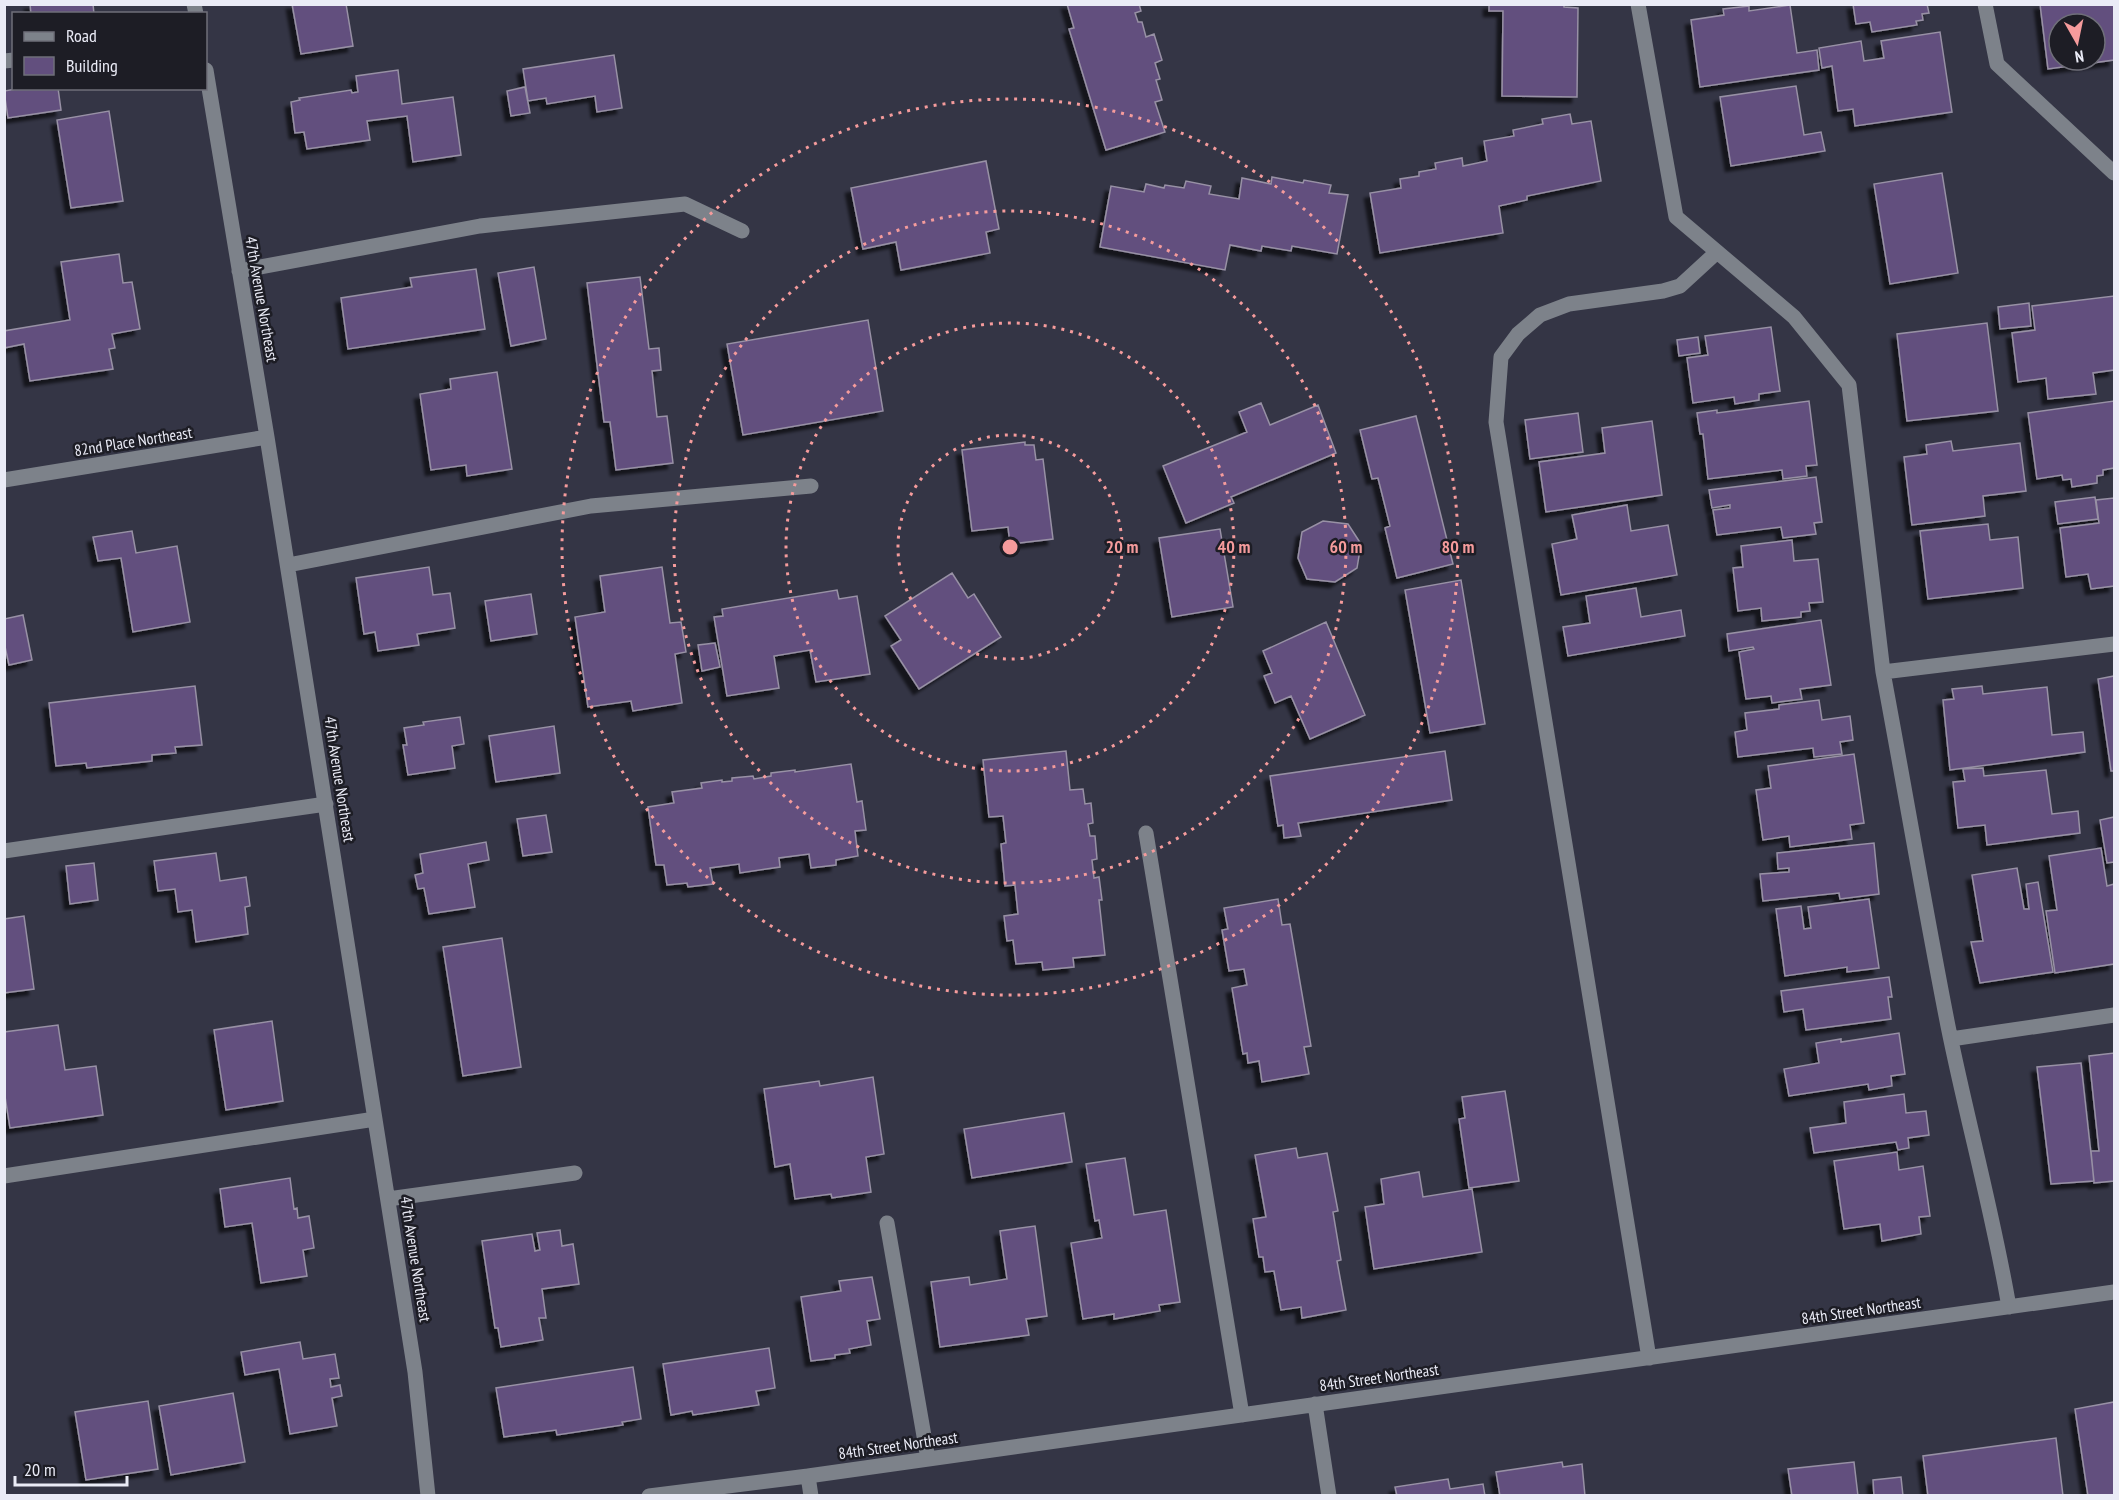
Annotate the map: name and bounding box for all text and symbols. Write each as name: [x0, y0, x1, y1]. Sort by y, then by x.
legend: [12, 12, 207, 90]
north arrow: [2047, 12, 2107, 72]
text: Road: [66, 24, 97, 47]
text: N: [2074, 46, 2085, 67]
text: Building: [66, 54, 118, 77]
street label: 47th Avenue Northeast: [241, 235, 283, 364]
street label: 82nd Place Northeast: [73, 422, 194, 460]
text: 20 m: [1106, 535, 1138, 558]
text: 40 m: [1218, 535, 1250, 558]
text: 60 m: [1330, 535, 1362, 558]
text: 80 m: [1442, 535, 1474, 558]
centre of rings: [1000, 537, 1020, 557]
street label: 47th Avenue Northeast: [320, 715, 360, 844]
street label: 47th Avenue Northeast: [396, 1195, 436, 1324]
street label: 84th Street Northeast: [1800, 1292, 1923, 1328]
street label: 84th Street Northeast: [1318, 1359, 1441, 1395]
street label: 84th Street Northeast: [837, 1427, 960, 1463]
scale bar: [15, 1449, 128, 1487]
text: 20 m: [24, 1458, 56, 1481]

